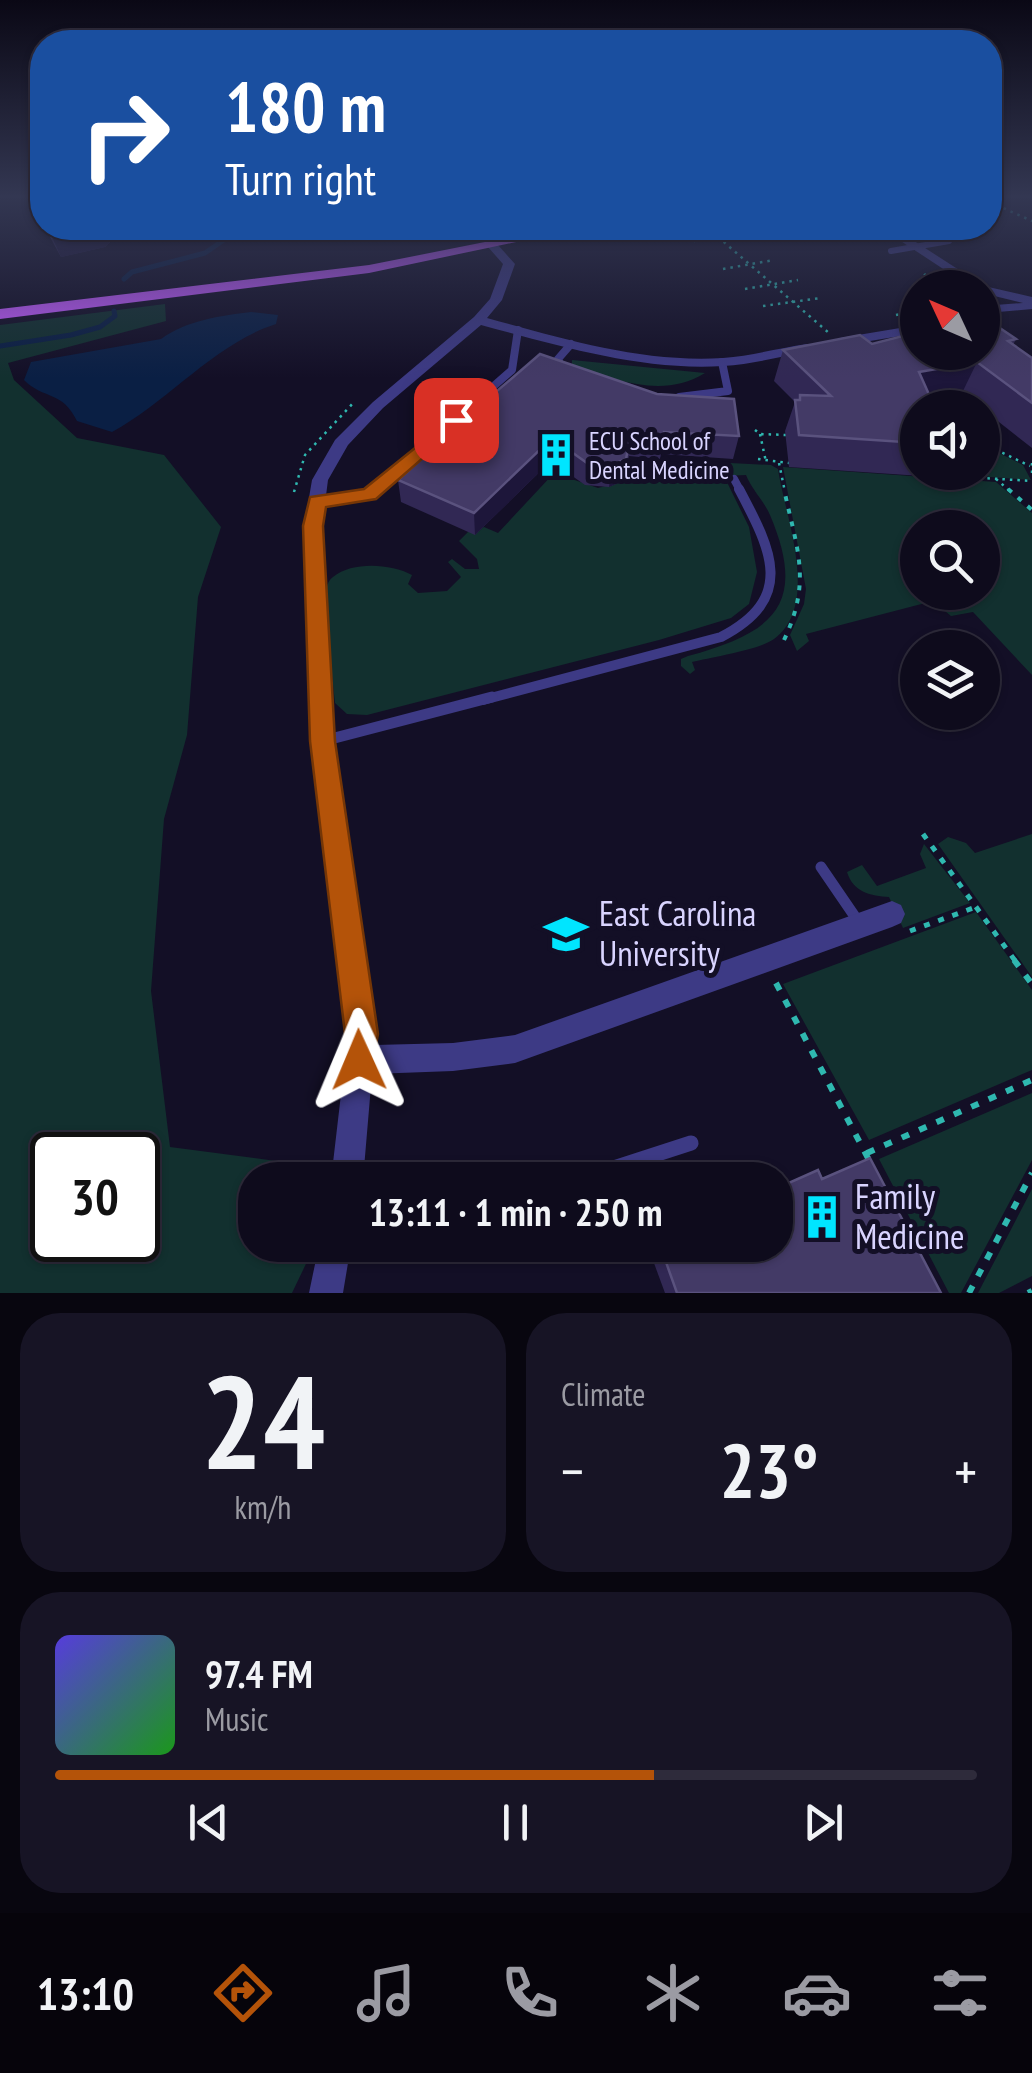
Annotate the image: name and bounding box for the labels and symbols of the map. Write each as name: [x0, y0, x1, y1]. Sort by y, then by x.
north arrow: [900, 270, 1000, 370]
pin: [414, 378, 499, 463]
place label: ECU School of Dental Medicine: [589, 425, 730, 486]
building icon: ECU School of Dental Medicine: [532, 431, 580, 479]
place label: East Carolina University: [599, 890, 756, 976]
school or university icon: East Carolina University: [542, 910, 590, 958]
position arrow: [307, 1008, 411, 1112]
speed limit sign: 30: [30, 1132, 160, 1262]
place label: Family Medicine: [855, 1173, 964, 1259]
building icon: Family Medicine: [798, 1193, 846, 1241]

